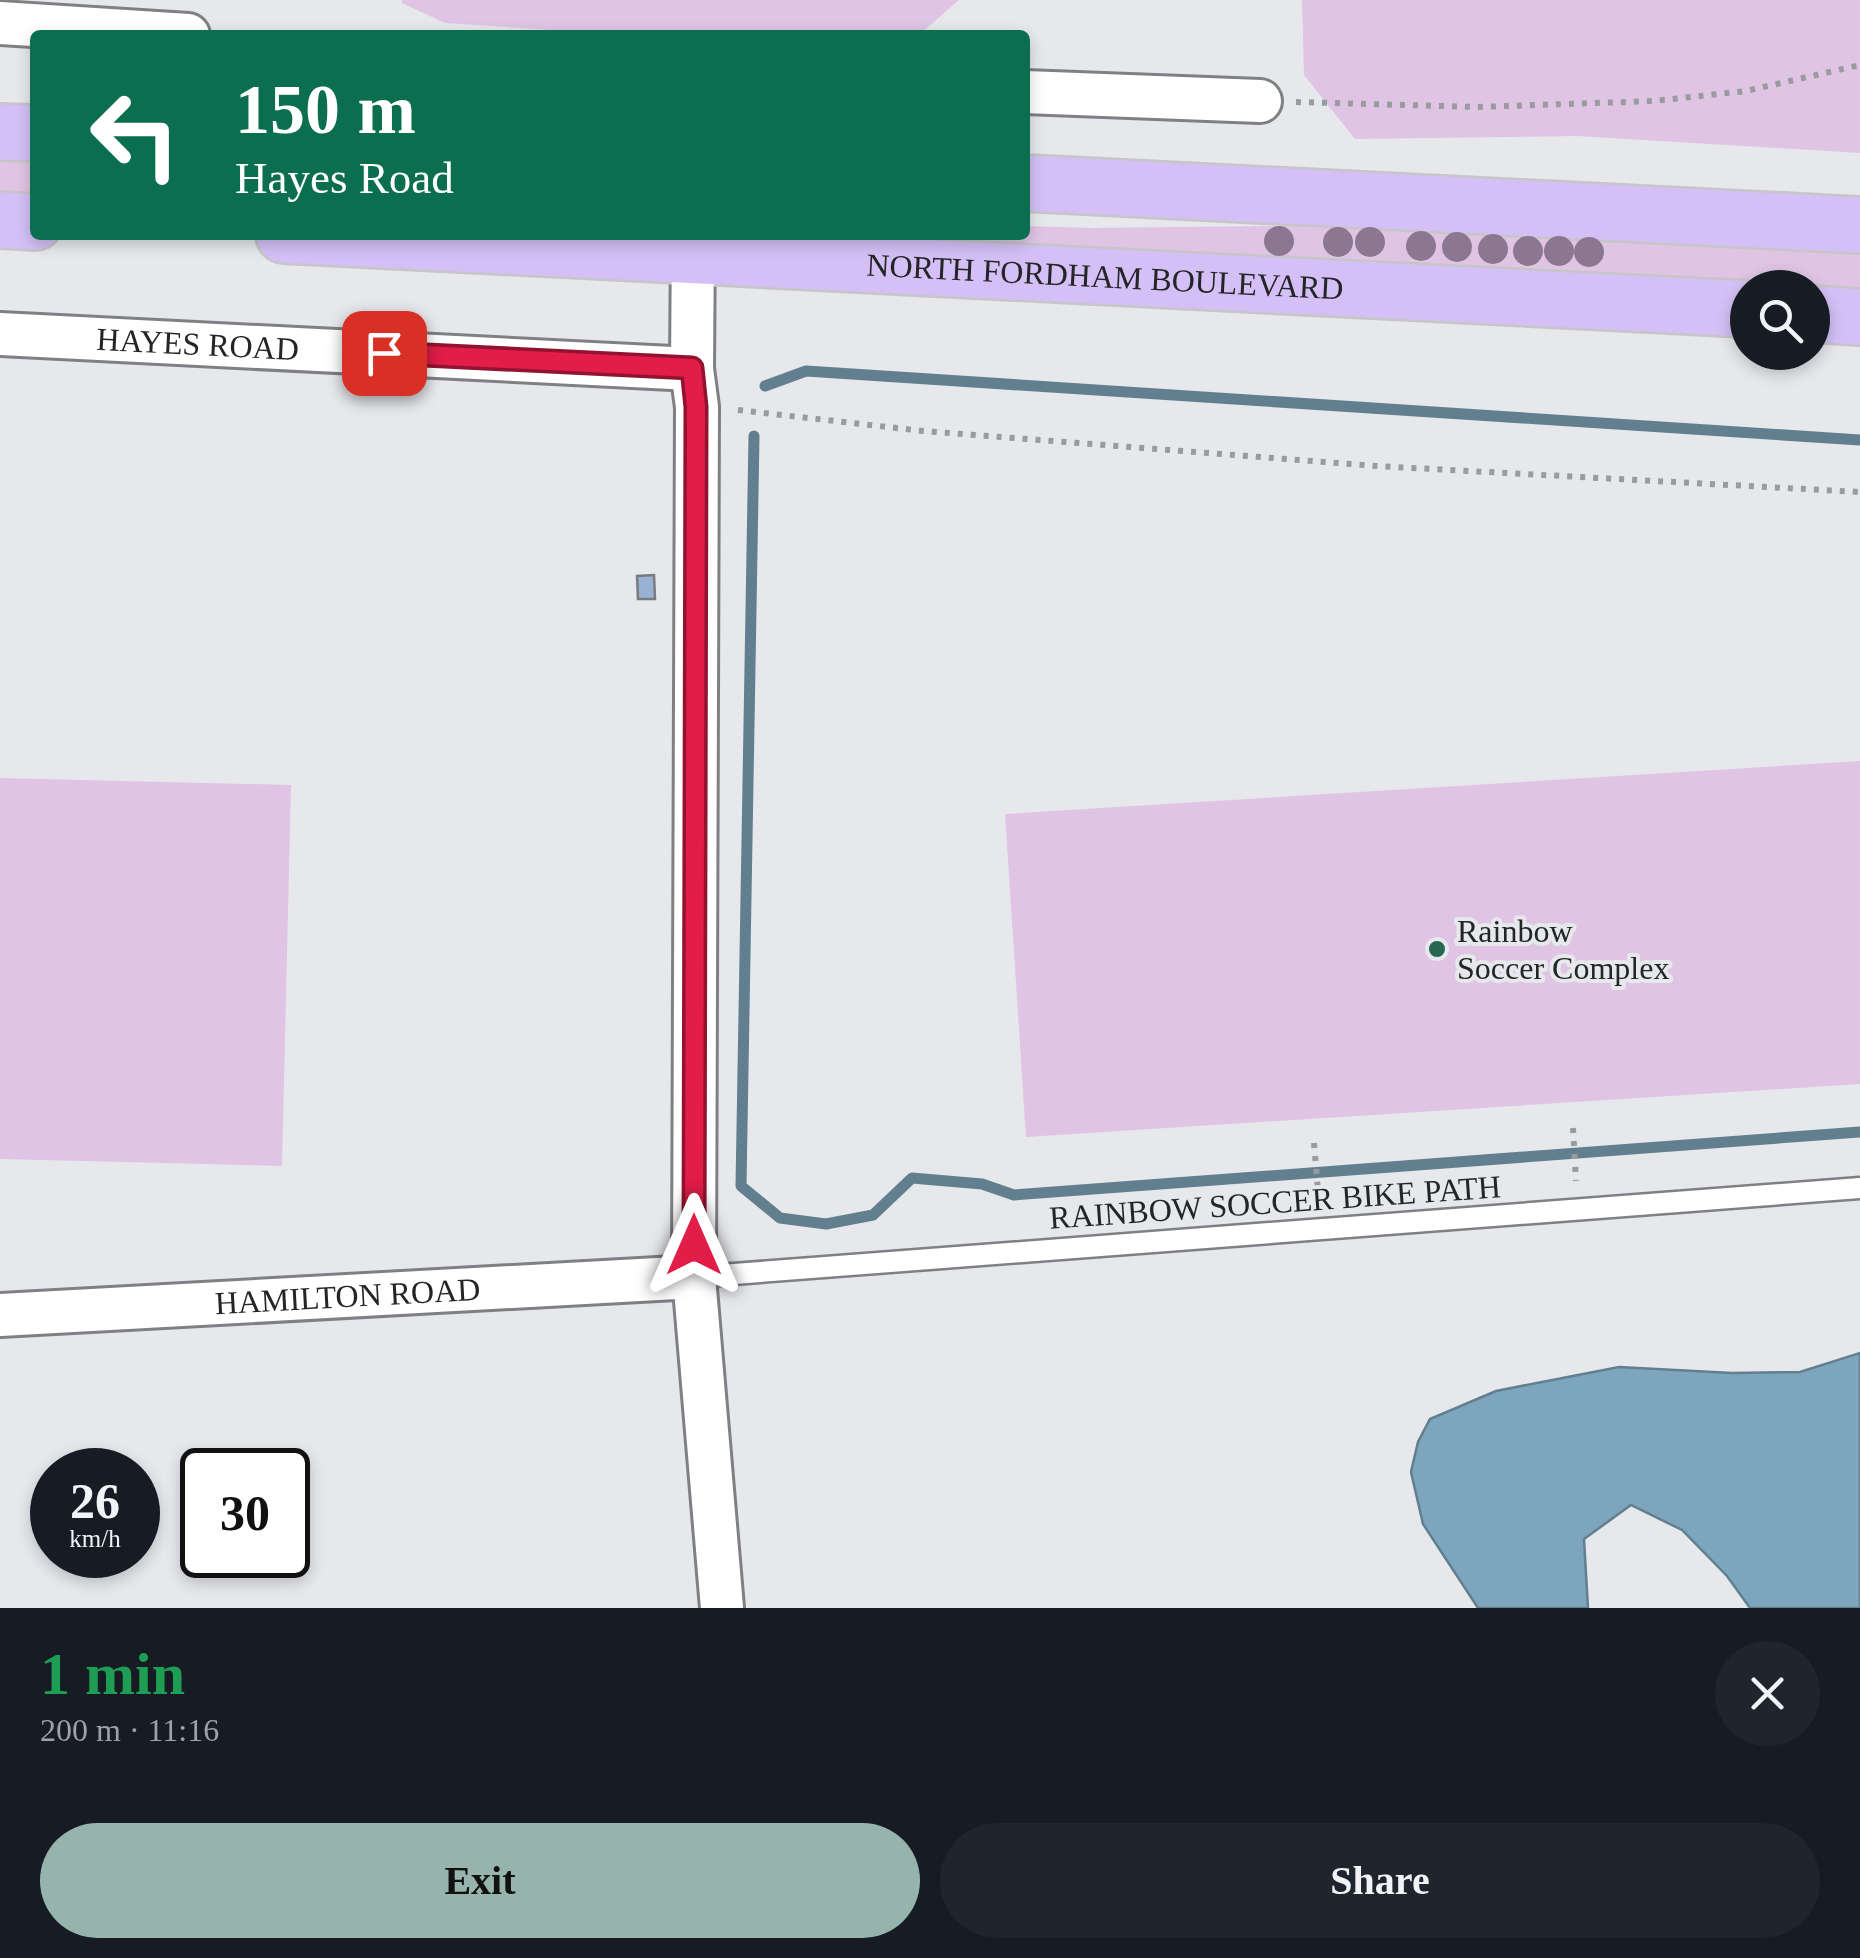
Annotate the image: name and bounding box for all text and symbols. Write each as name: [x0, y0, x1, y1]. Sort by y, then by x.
icon: left: [70, 70, 200, 200]
text: 150 m: [235, 71, 416, 148]
text: Hayes Road: [235, 153, 454, 203]
street label: NORTH FORDHAM BOULEVARD: [866, 246, 1344, 307]
map controls: [1730, 270, 1830, 370]
button: search: [1730, 270, 1830, 370]
pin: [342, 311, 427, 396]
street label: HAYES ROAD: [96, 321, 300, 367]
icon: arrive: [357, 326, 412, 381]
place label: Rainbow Soccer Complex: [1457, 913, 1669, 986]
marker: Rainbow Soccer Complex: [1426, 938, 1448, 960]
street label: RAINBOW SOCCER BIKE PATH: [1048, 1168, 1502, 1236]
position arrow: [642, 1193, 746, 1297]
street label: HAMILTON ROAD: [214, 1271, 481, 1321]
speed limit sign: 30: [180, 1448, 310, 1578]
text: 26: [70, 1473, 120, 1529]
text: km/h: [69, 1525, 121, 1552]
text: 1 min: [40, 1641, 185, 1707]
button: close: [1715, 1641, 1820, 1746]
text: 200 m · 11:16: [40, 1712, 219, 1748]
button: Exit: [40, 1823, 920, 1938]
button: Share: [940, 1823, 1820, 1938]

